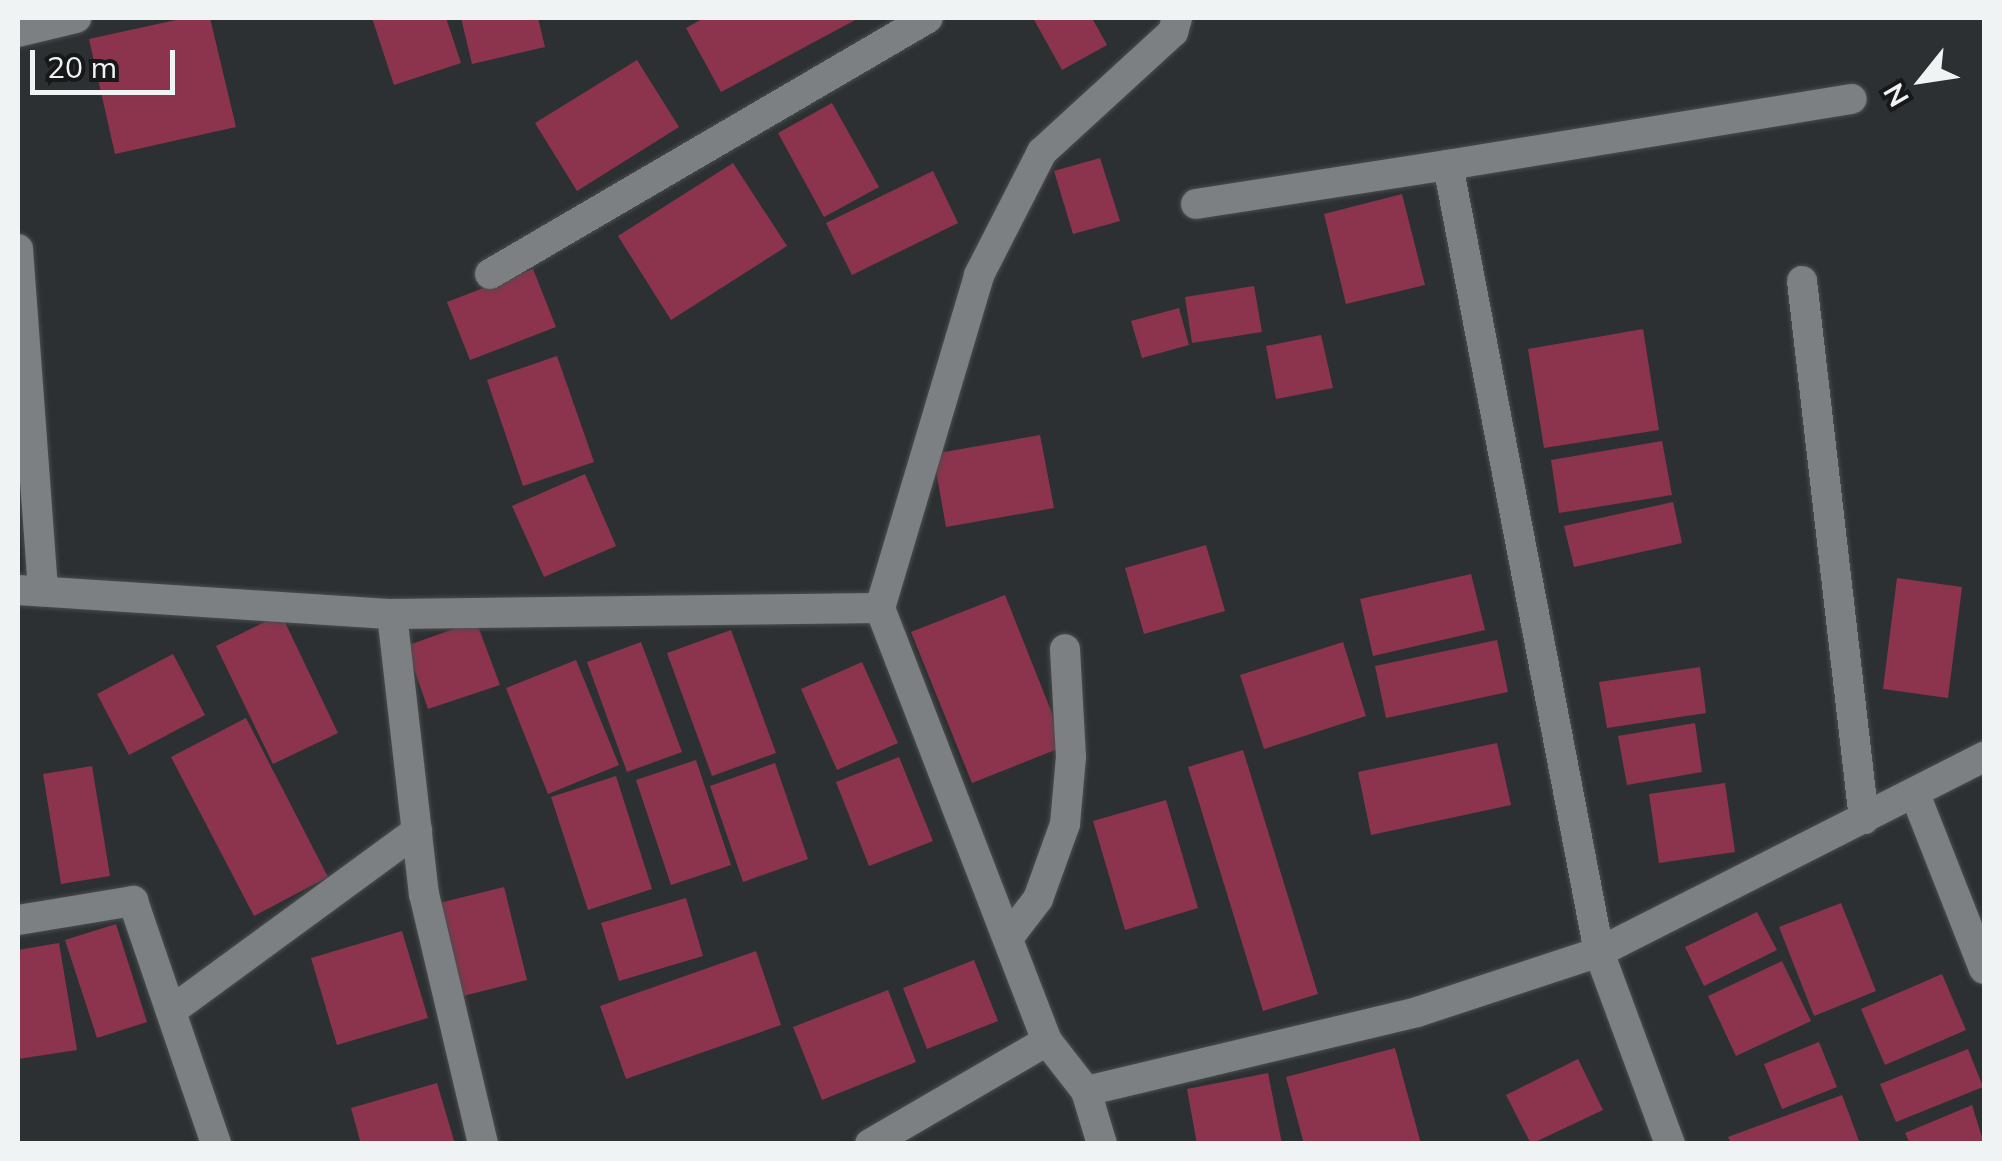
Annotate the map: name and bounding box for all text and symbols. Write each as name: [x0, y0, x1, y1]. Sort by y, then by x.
scale bar: [35, 30, 180, 92]
north arrow: [1872, 30, 1972, 130]
text: 20 m: [47, 48, 117, 86]
text: N: [1875, 77, 1916, 113]

